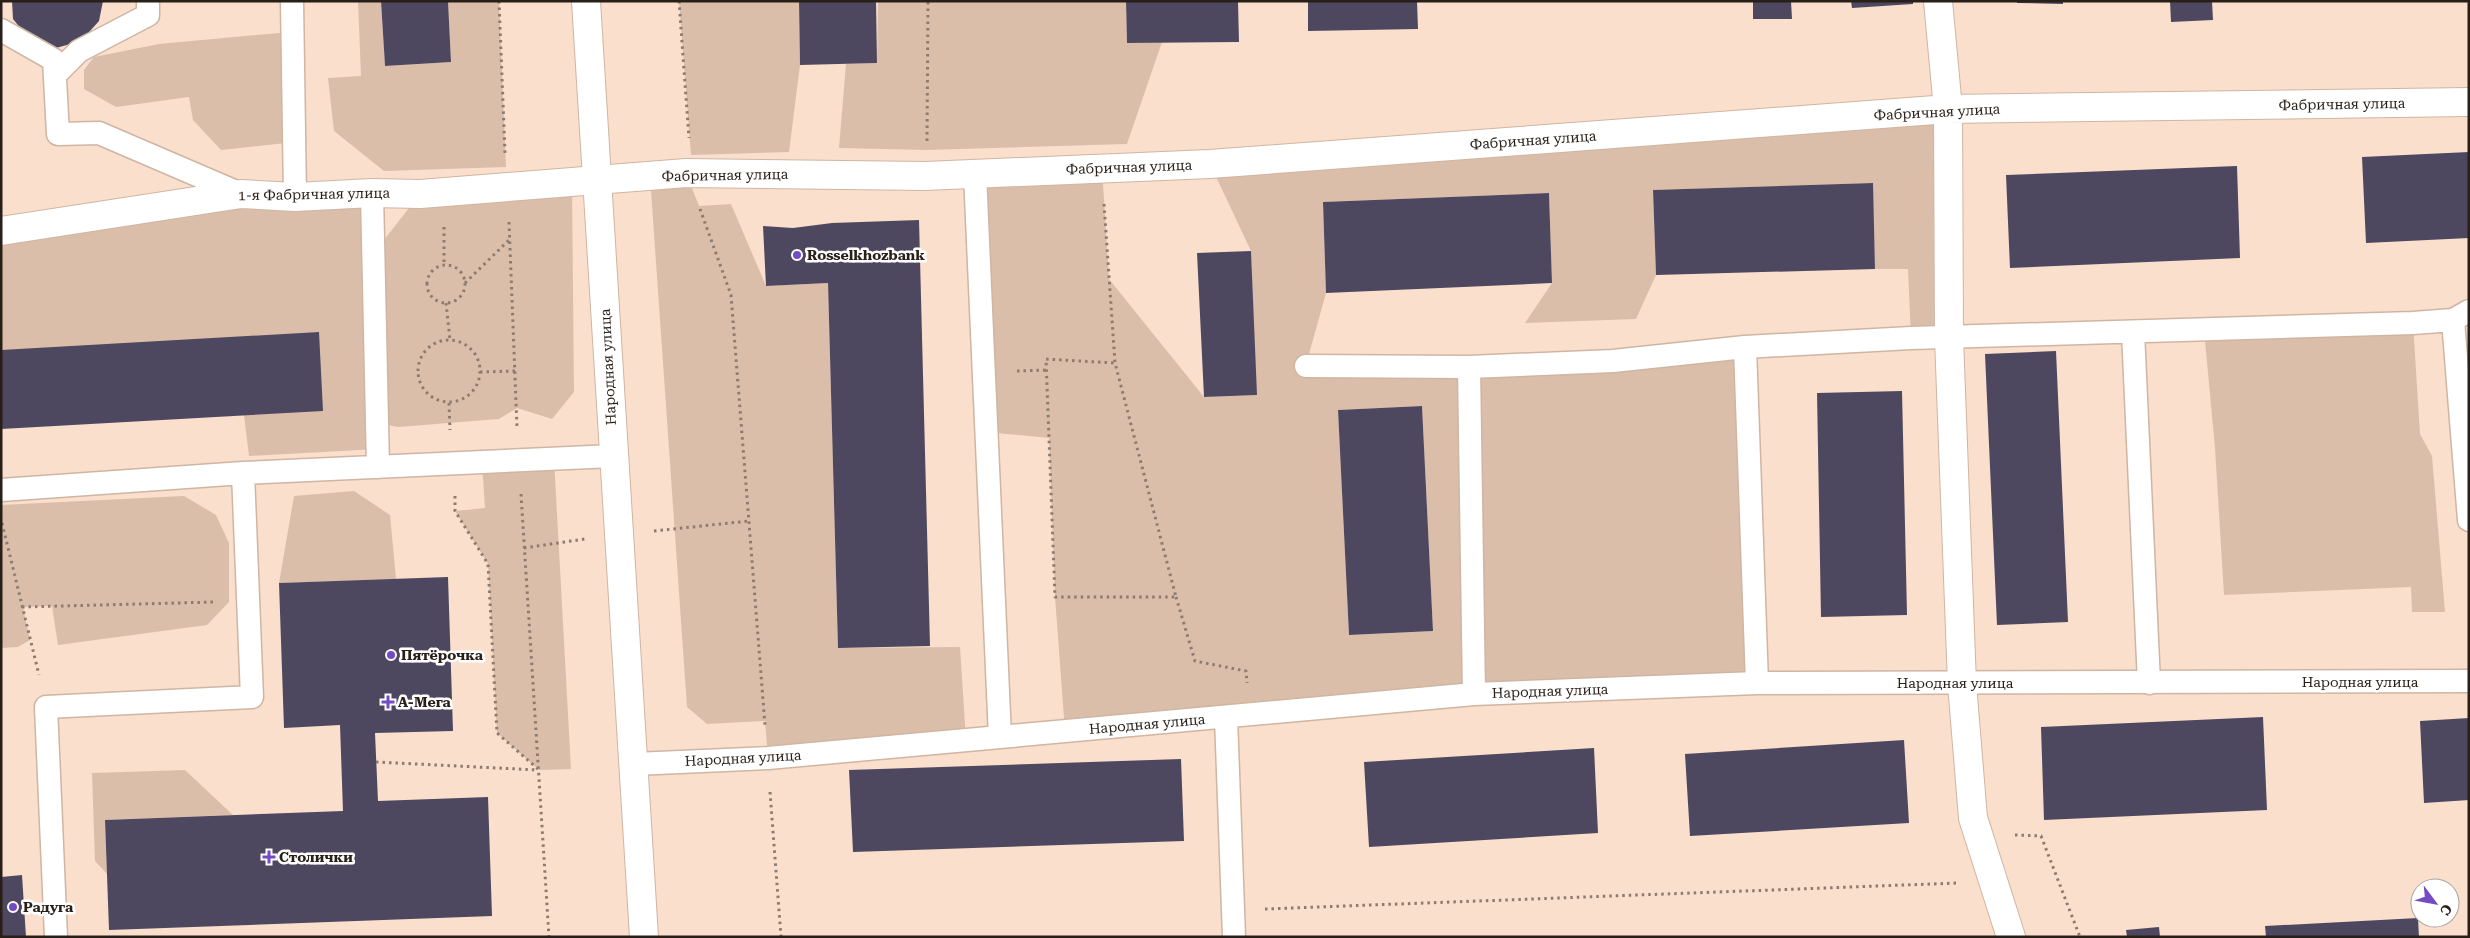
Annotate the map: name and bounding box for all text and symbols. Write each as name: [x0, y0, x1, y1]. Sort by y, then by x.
street label: Фабричная улица: [2279, 95, 2406, 113]
street label: Фабричная улица: [1873, 101, 2001, 123]
street label: Фабричная улица: [1469, 128, 1597, 152]
street label: Фабричная улица: [1065, 157, 1193, 177]
street label: Фабричная улица: [662, 166, 789, 184]
street label: 1-я Фабричная улица: [238, 185, 391, 203]
place label: Rosselkhozbank: [807, 247, 925, 263]
marker: Rosselkhozbank: [791, 249, 803, 261]
street label: Народная улица: [597, 308, 619, 426]
place label: Пятёрочка: [401, 647, 484, 663]
marker: Пятёрочка: [385, 649, 397, 661]
street label: Народная улица: [2302, 674, 2419, 690]
street label: Народная улица: [1897, 675, 2014, 691]
street label: Народная улица: [1491, 681, 1609, 701]
place label: А-Мега: [398, 694, 452, 710]
marker: А-Мега: [382, 696, 394, 708]
street label: Народная улица: [1088, 711, 1206, 737]
street label: Народная улица: [684, 747, 802, 769]
place label: Столички: [279, 849, 353, 865]
marker: Столички: [263, 851, 275, 863]
north arrow: [2410, 878, 2460, 928]
place label: Радуга: [23, 899, 74, 915]
marker: Радуга: [7, 901, 19, 913]
text: С: [2437, 901, 2455, 918]

